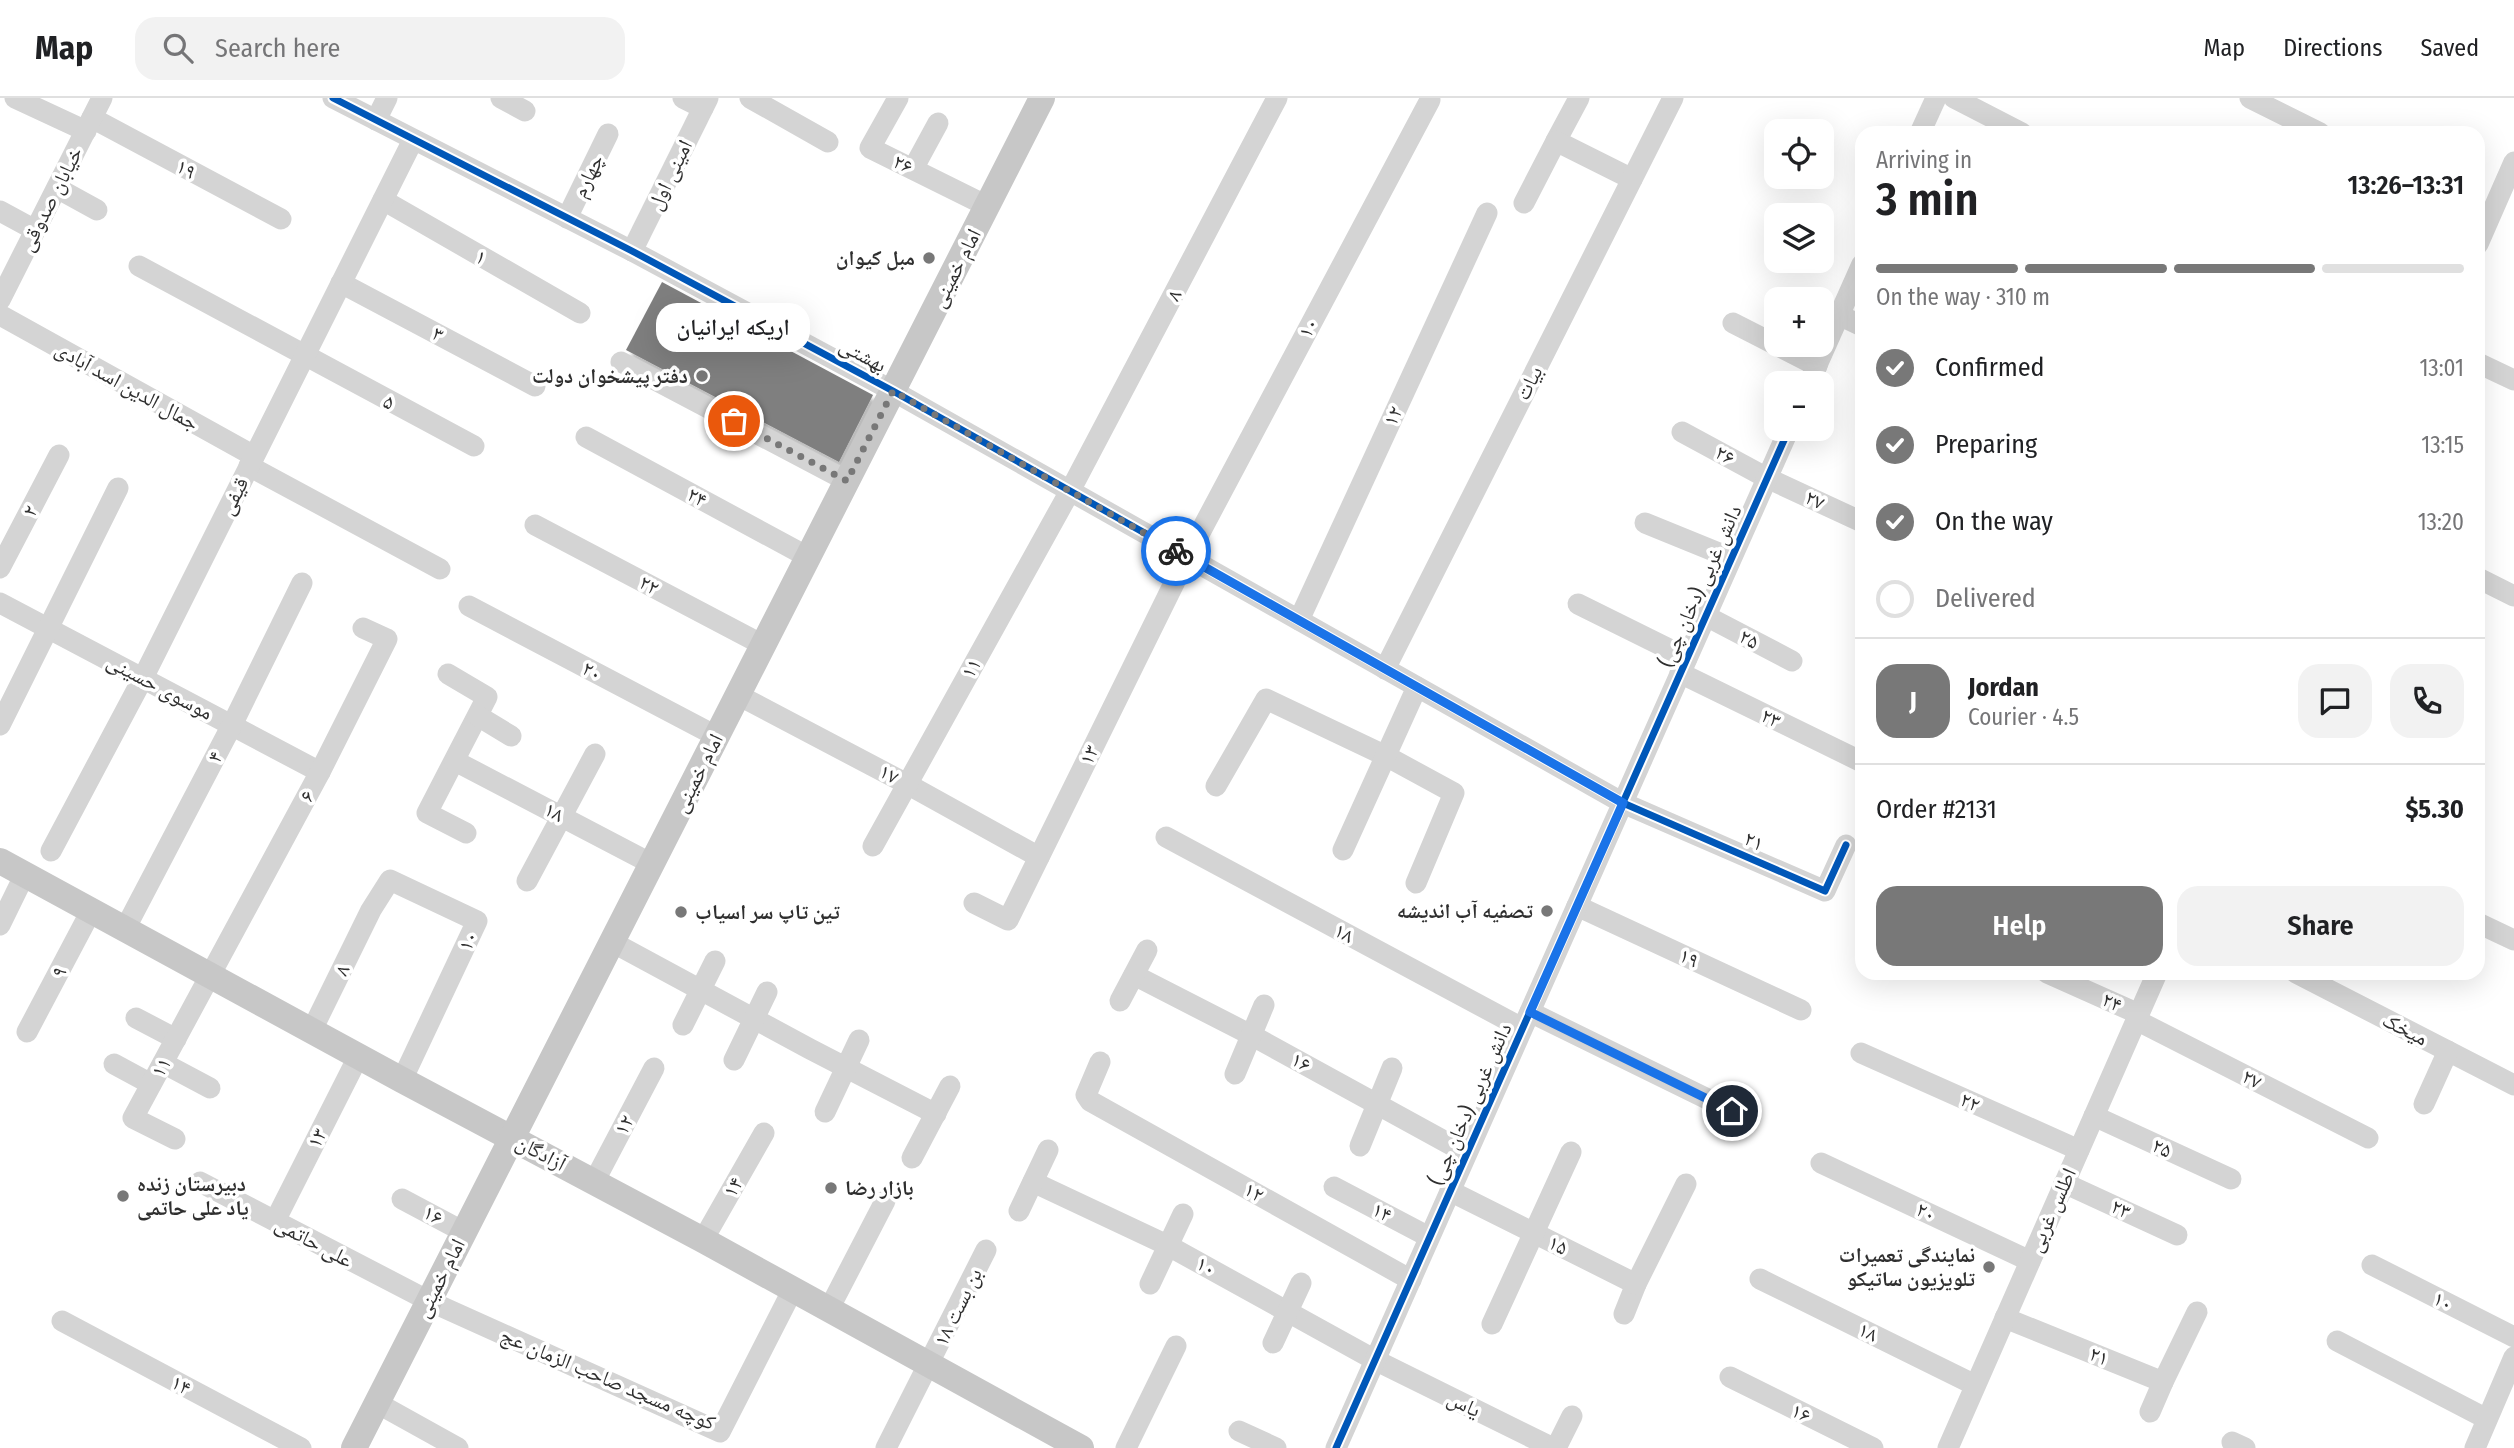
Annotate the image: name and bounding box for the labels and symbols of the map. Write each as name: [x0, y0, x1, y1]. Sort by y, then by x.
street label: امینی اول: [642, 136, 698, 214]
street label: خیابان صدوقی: [14, 142, 88, 256]
street label: ۲۶: [889, 148, 917, 180]
street label: چهارم: [566, 150, 610, 202]
street label: ۱۹: [172, 153, 200, 185]
street label: امام خمینی: [925, 224, 988, 312]
street label: ۱: [470, 243, 492, 271]
place label: مبل کیوان: [836, 245, 915, 271]
marker: مبل کیوان: [921, 250, 937, 266]
street label: ۸: [1160, 285, 1188, 305]
callout: اریکه ایرانیان: [657, 302, 811, 351]
street label: ۱۰: [1292, 314, 1324, 342]
street label: ۳: [428, 320, 448, 348]
street label: بهشتی: [835, 332, 891, 378]
street label: جمال الدین اسد آبادی: [51, 336, 203, 436]
street label: بیات: [1510, 362, 1548, 404]
place label: دفتر پیشخوان دولت: [532, 363, 688, 389]
marker: دفتر پیشخوان دولت: [694, 368, 710, 384]
street label: ۵: [379, 388, 399, 416]
pin: [704, 391, 764, 451]
street label: ۱۲: [1377, 402, 1409, 430]
street label: ۲۶: [1711, 439, 1739, 471]
street label: قیفی: [214, 473, 254, 519]
street label: ۲۴: [683, 481, 711, 513]
street label: ۲۷: [1801, 484, 1829, 516]
street label: ۲: [16, 501, 44, 521]
street label: دانش غربی (دخان چی): [1653, 501, 1747, 671]
courier: [1141, 516, 1211, 586]
street label: ۲۲: [635, 569, 663, 601]
street label: ۲۵: [1735, 623, 1763, 655]
street label: موسوی حسینی: [103, 648, 217, 726]
street label: ۱۱: [955, 653, 987, 683]
street label: ۲۰: [578, 655, 606, 687]
street label: ۲۳: [1757, 702, 1785, 734]
street label: امام خمینی: [667, 729, 730, 817]
street label: ۱۳: [1073, 741, 1105, 769]
street label: ۴: [201, 747, 229, 767]
street label: ۱۷: [875, 758, 903, 790]
street label: ۶: [293, 786, 321, 806]
street label: ۱۸: [540, 796, 568, 828]
street label: ۲۱: [1740, 825, 1768, 857]
place label: تصفیه آب اندیشه: [1397, 898, 1533, 924]
place label: تین تاپ سر اسیاب: [695, 899, 840, 925]
marker: تصفیه آب اندیشه: [1539, 903, 1555, 919]
marker: تین تاپ سر اسیاب: [673, 904, 689, 920]
street label: ۱۸: [1330, 917, 1358, 949]
street label: ۱۰: [452, 927, 484, 955]
street label: ۱۹: [1675, 942, 1703, 974]
street label: ۸: [328, 960, 356, 980]
street label: ۹: [45, 962, 73, 982]
street label: ۲۴: [2098, 986, 2126, 1018]
street label: میخک: [2378, 1007, 2432, 1051]
street label: دانش غربی (دخان چی): [1423, 1019, 1517, 1189]
street label: ۱۶: [1287, 1046, 1315, 1078]
street label: ۱۱: [145, 1052, 177, 1082]
street label: ۲۷: [2238, 1063, 2266, 1095]
pin: [1702, 1081, 1762, 1141]
street label: ۲۲: [1956, 1086, 1984, 1118]
street label: ۱۲: [608, 1111, 640, 1139]
street label: ۱۳: [301, 1124, 333, 1152]
street label: آزادگان: [511, 1129, 571, 1177]
street label: ۲۵: [2148, 1132, 2176, 1164]
street label: اطلس غربی: [2022, 1164, 2082, 1256]
place label: دبیرستان زنده یاد علی حاتمی: [137, 1171, 249, 1221]
street label: ۱۴: [717, 1172, 749, 1202]
place label: بازار رضا: [845, 1175, 914, 1201]
street label: ۱۲: [1239, 1176, 1269, 1208]
marker: بازار رضا: [823, 1180, 839, 1196]
marker: دبیرستان زنده یاد علی حاتمی: [115, 1188, 131, 1204]
street label: ۲۳: [2107, 1193, 2135, 1225]
street label: ۱۴: [1368, 1196, 1396, 1228]
street label: ۲۰: [1912, 1196, 1940, 1228]
street label: ۱۶: [419, 1199, 447, 1231]
street label: علی حاتمی: [271, 1211, 358, 1273]
street label: ۱۵: [1544, 1229, 1572, 1261]
street label: امام خمینی: [409, 1234, 472, 1322]
place label: نمایندگی تعمیرات تلویزیون ساتیکو: [1839, 1242, 1975, 1292]
street label: ۱۰: [1192, 1250, 1220, 1282]
marker: نمایندگی تعمیرات تلویزیون ساتیکو: [1981, 1259, 1997, 1275]
street label: بن بست ۱۸: [928, 1264, 988, 1350]
street label: ۱۰: [2429, 1285, 2457, 1317]
street label: ۱۸: [1854, 1316, 1882, 1348]
street label: کوچه مسجد صاحب الزمان عج: [497, 1322, 719, 1436]
street label: ۲۱: [2085, 1340, 2113, 1372]
street label: ۱۴: [167, 1369, 195, 1401]
street label: یاس: [1443, 1385, 1485, 1423]
street label: ۱۶: [1787, 1397, 1815, 1429]

